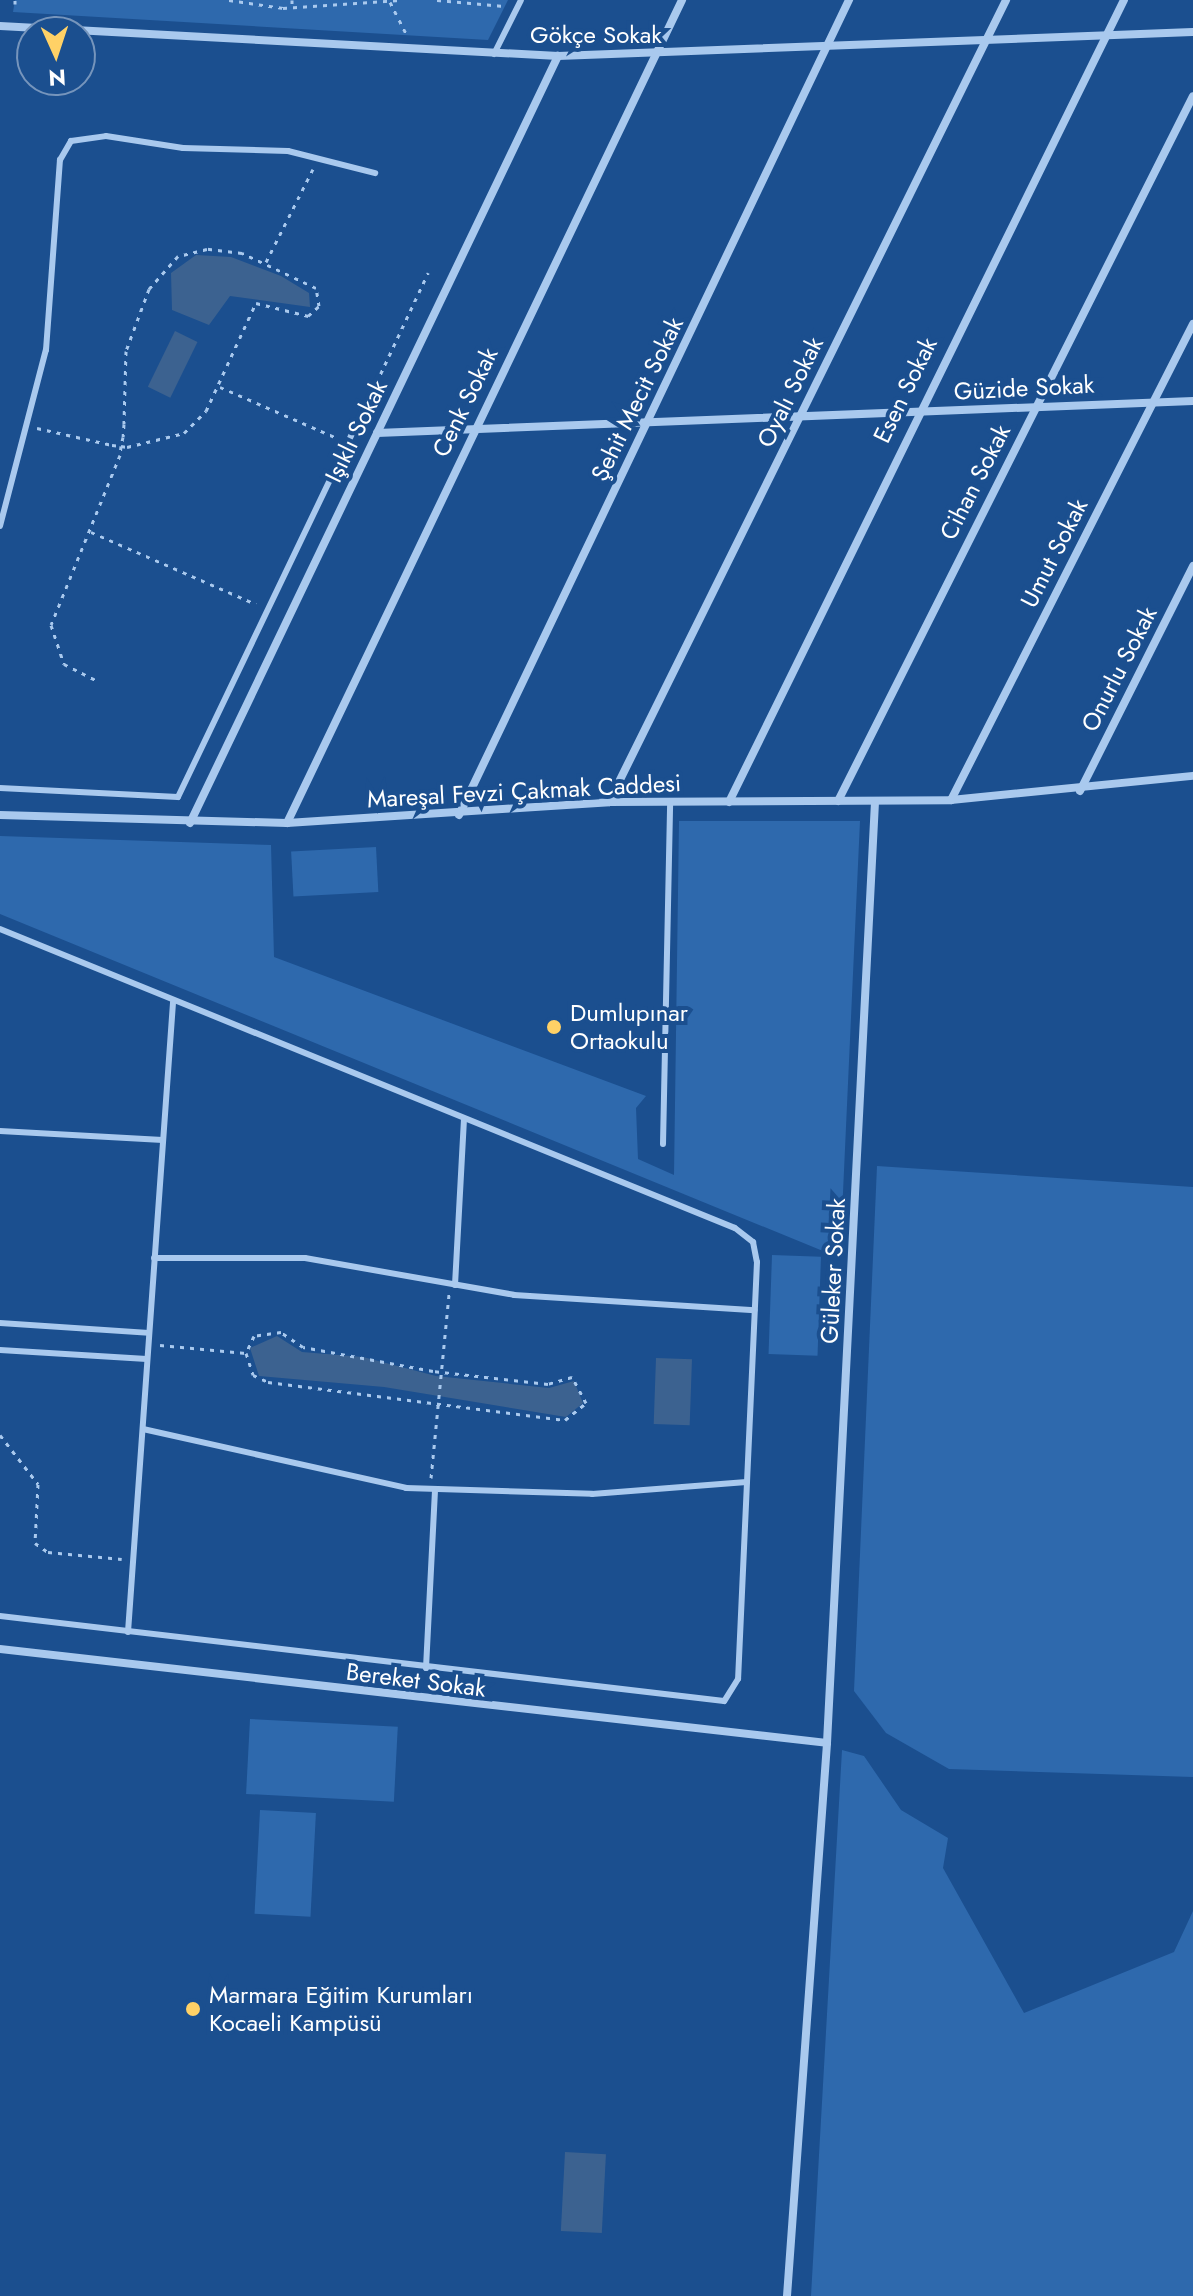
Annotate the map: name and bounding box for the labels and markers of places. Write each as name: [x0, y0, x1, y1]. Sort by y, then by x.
place label: Dumlupınar Ortaokulu: [570, 999, 688, 1055]
marker: Dumlupınar Ortaokulu: [545, 1018, 563, 1036]
place label: Marmara Eğitim Kurumları Kocaeli Kampüsü: [209, 1981, 473, 2037]
marker: Marmara Eğitim Kurumları Kocaeli Kampüsü: [184, 2000, 202, 2018]

